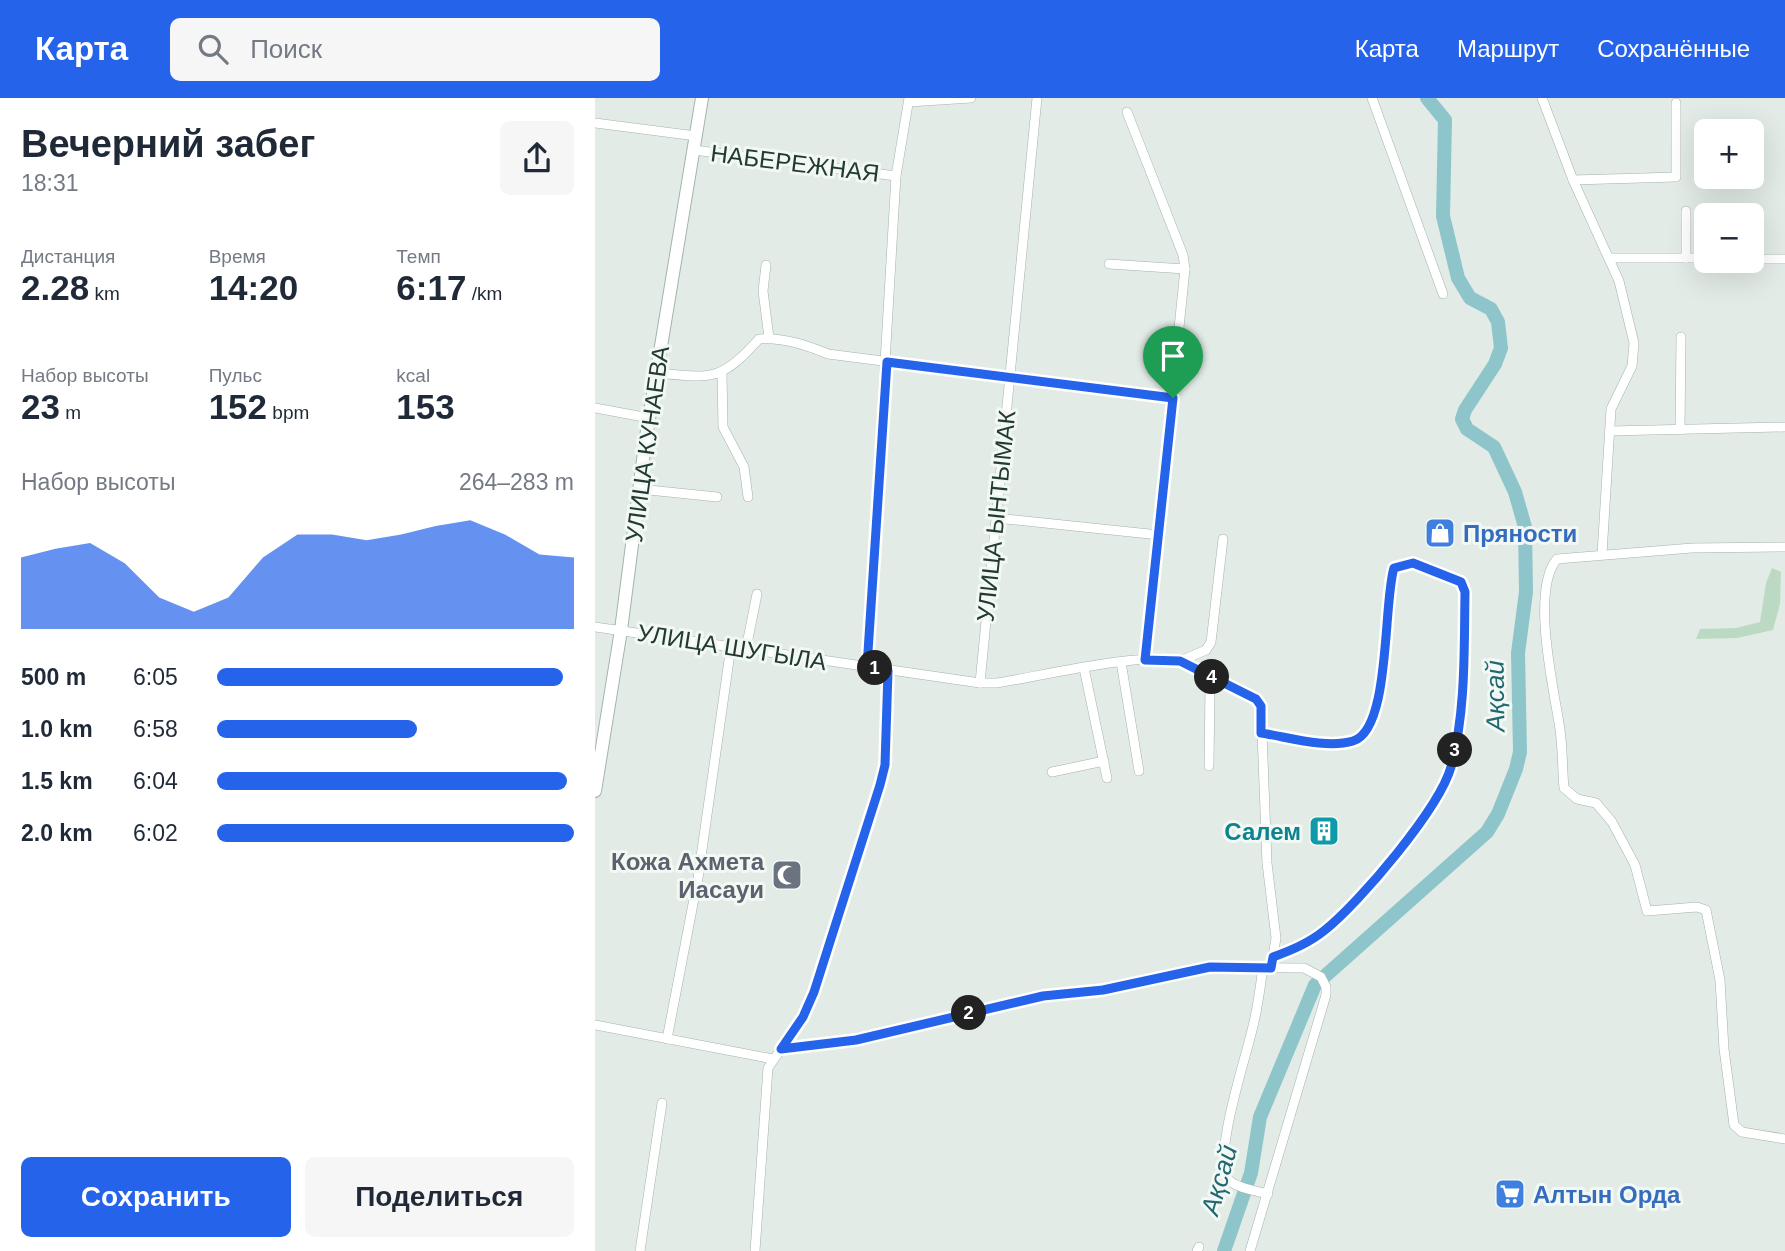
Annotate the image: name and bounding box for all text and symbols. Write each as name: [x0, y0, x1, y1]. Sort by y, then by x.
search box: [170, 18, 660, 81]
text: Карта: [35, 30, 128, 67]
icon: search: [194, 30, 232, 68]
text: Поиск: [250, 34, 322, 64]
text: Карта: [1355, 35, 1419, 62]
text: Маршрут: [1457, 35, 1559, 62]
text: Сохранённые: [1597, 35, 1750, 62]
map controls: [1694, 119, 1764, 273]
button: +: [1694, 119, 1764, 189]
button: share: [500, 121, 574, 195]
text: Вечерний забег: [21, 123, 315, 165]
street label: НАБЕРЕЖНАЯ: [709, 139, 881, 187]
text: 18:31: [21, 170, 79, 196]
button: −: [1694, 203, 1764, 273]
text: Дистанция: [21, 246, 115, 267]
text: Время: [209, 246, 266, 267]
text: Темп: [396, 246, 441, 267]
text: 2.28: [21, 268, 89, 307]
text: 14:20: [209, 268, 298, 307]
text: 6:17: [396, 268, 466, 307]
text: km: [89, 283, 120, 304]
text: /km: [466, 283, 502, 304]
pin: [1143, 326, 1203, 398]
icon: arrive: [1154, 337, 1192, 375]
street label: УЛИЦА КУНАЕВА: [620, 344, 674, 544]
text: Набор высоты: [21, 365, 149, 386]
text: Пульс: [209, 365, 262, 386]
text: kcal: [396, 365, 430, 386]
text: 23: [21, 387, 60, 426]
text: 152: [209, 387, 267, 426]
text: 153: [396, 387, 455, 426]
text: m: [60, 402, 81, 423]
text: bpm: [267, 402, 309, 423]
street label: УЛИЦА ЫНТЫМАК: [971, 409, 1021, 623]
text: Набор высоты: [21, 469, 175, 495]
text: 264–283 m: [459, 469, 574, 495]
shop icon: Пряности: [1423, 516, 1457, 550]
place label: Пряности: [1463, 520, 1577, 547]
street label: УЛИЦА ШУГЫЛА: [636, 619, 828, 675]
pin: 1: [857, 650, 893, 686]
text: 1: [869, 657, 880, 678]
pin: 4: [1195, 660, 1229, 694]
water label: Ақсай: [1479, 660, 1511, 734]
text: 500 m: [21, 664, 86, 690]
text: 6:05: [133, 664, 178, 690]
text: 4: [1206, 666, 1217, 687]
text: 1.0 km: [21, 716, 93, 742]
text: 6:58: [133, 716, 178, 742]
pin: 3: [1437, 732, 1473, 768]
text: 3: [1449, 739, 1460, 760]
text: 1.5 km: [21, 768, 93, 794]
text: 6:04: [133, 768, 178, 794]
building icon: Салем: [1307, 814, 1341, 848]
place label: Салем: [1224, 818, 1301, 845]
text: 2.0 km: [21, 820, 93, 846]
text: 6:02: [133, 820, 178, 846]
place label: Кожа Ахмета Иасауи: [611, 848, 765, 903]
mosque icon: Кожа Ахмета Иасауи: [770, 858, 804, 892]
pin: 2: [951, 996, 987, 1030]
text: 2: [963, 1002, 974, 1023]
water label: Ақсай: [1194, 1141, 1243, 1220]
button: Сохранить: [21, 1157, 291, 1237]
button: Поделиться: [305, 1157, 574, 1237]
supermarket icon: Алтын Орда: [1493, 1177, 1527, 1211]
place label: Алтын Орда: [1533, 1181, 1681, 1208]

